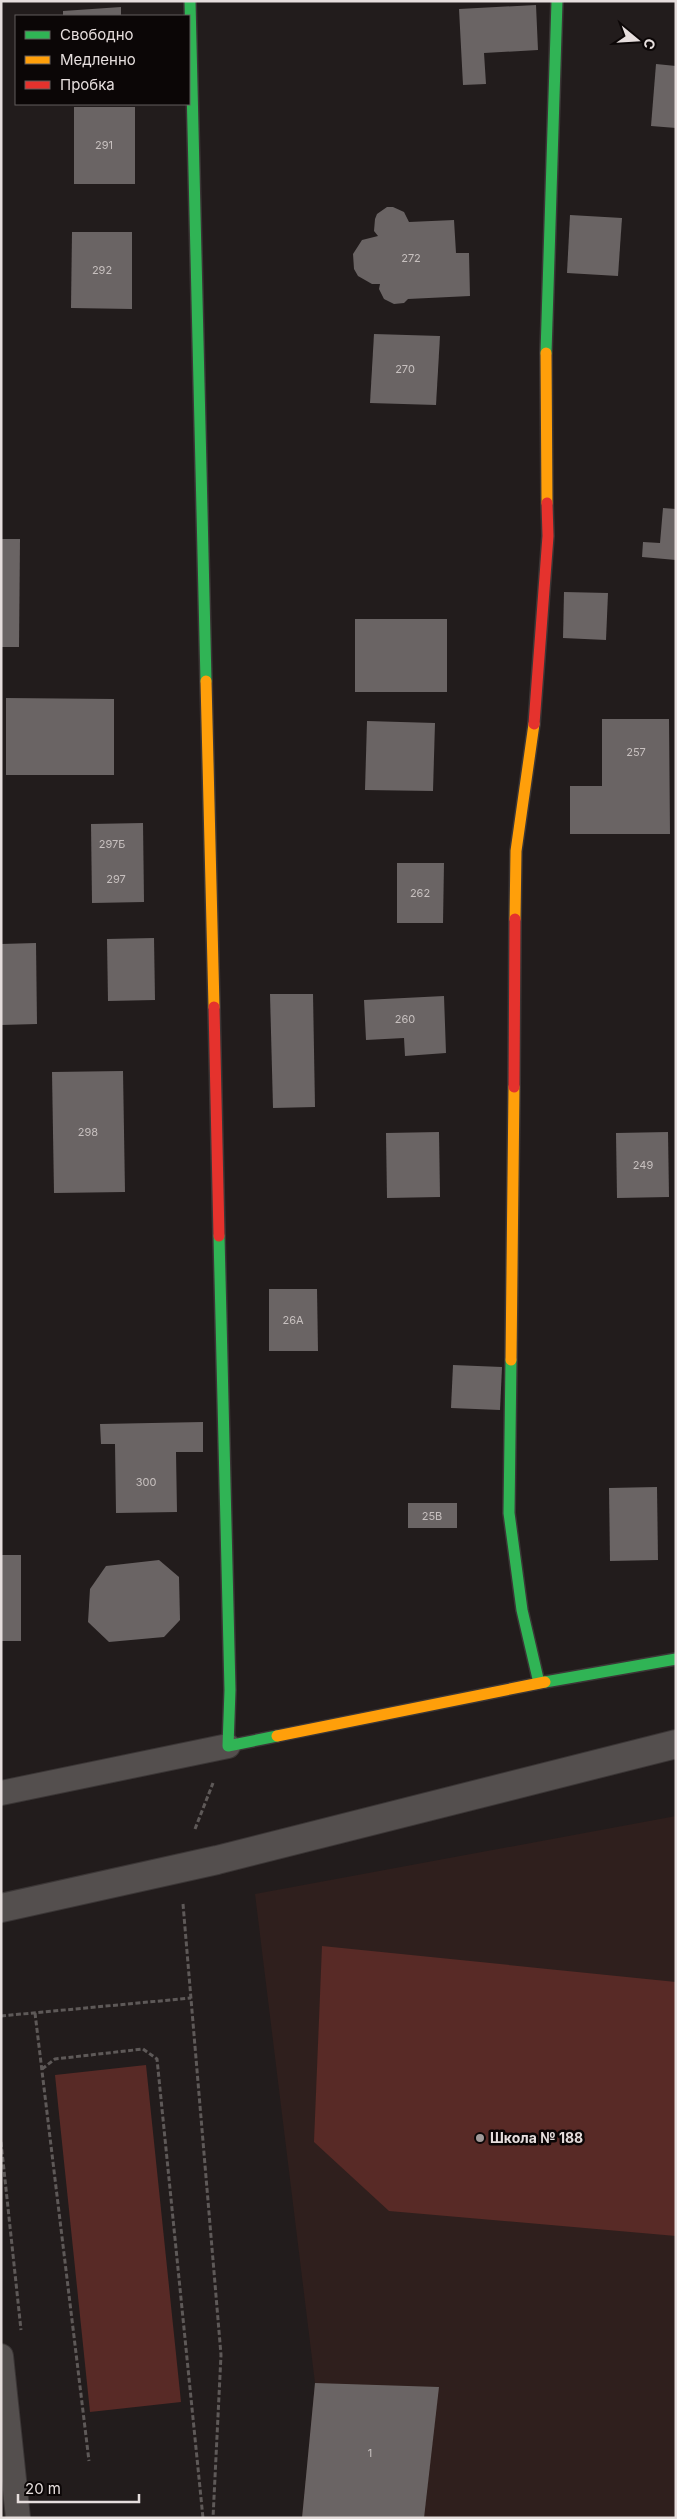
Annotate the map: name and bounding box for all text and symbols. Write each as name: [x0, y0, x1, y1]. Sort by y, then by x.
legend: [15, 15, 190, 105]
north arrow: [612, 15, 662, 65]
text: Свободно: [60, 25, 134, 44]
text: С: [640, 37, 660, 52]
text: Медленно: [60, 50, 136, 69]
text: Пробка: [60, 75, 115, 94]
house number: 291: [95, 138, 113, 152]
house number: 272: [401, 251, 421, 265]
house number: 292: [92, 263, 112, 277]
house number: 270: [395, 362, 415, 376]
house number: 257: [626, 745, 646, 759]
house number: 297Б: [99, 837, 125, 851]
house number: 297: [106, 872, 126, 886]
house number: 262: [410, 886, 430, 900]
house number: 260: [395, 1012, 415, 1026]
house number: 298: [78, 1125, 98, 1139]
house number: 249: [633, 1158, 653, 1172]
house number: 26А: [282, 1313, 304, 1327]
house number: 300: [136, 1475, 156, 1489]
house number: 25В: [422, 1509, 442, 1523]
place label: Школа № 188: [490, 2129, 583, 2146]
marker: Школа № 188: [474, 2132, 486, 2144]
house number: 1: [368, 2446, 372, 2460]
scale bar: [18, 2472, 139, 2504]
text: 20 m: [25, 2479, 61, 2498]

